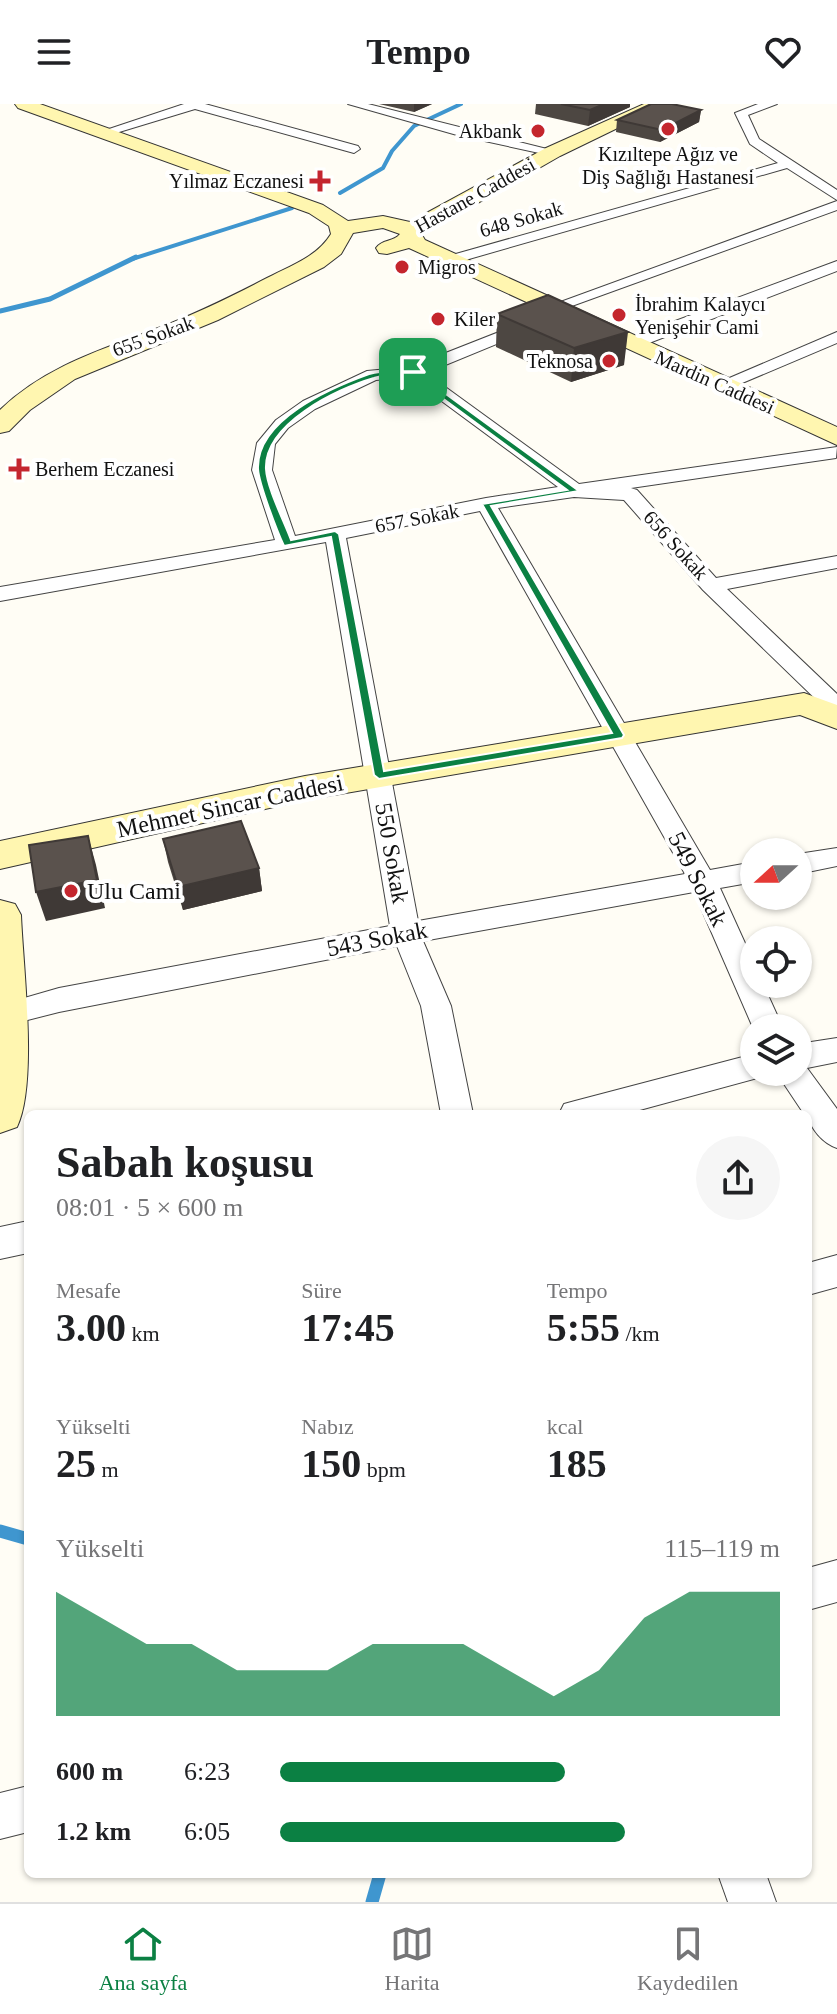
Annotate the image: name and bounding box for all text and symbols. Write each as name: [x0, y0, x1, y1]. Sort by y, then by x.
icon: menu: [32, 30, 76, 74]
icon: heart: [761, 30, 805, 74]
text: Tempo: [366, 32, 471, 72]
place label: Akbank: [459, 120, 522, 142]
marker: Kızıltepe Ağız ve Diş Sağlığı Hastanesi: [659, 120, 677, 138]
marker: Akbank: [529, 122, 547, 140]
place label: Kızıltepe Ağız ve Diş Sağlığı Hastanesi: [582, 143, 755, 189]
street label: Hastane Caddesi: [411, 153, 539, 237]
place label: Yılmaz Eczanesi: [169, 170, 304, 192]
marker: Yılmaz Eczanesi: [311, 172, 329, 190]
street label: 648 Sokak: [477, 197, 565, 241]
place label: Migros: [418, 256, 476, 279]
marker: Migros: [393, 258, 411, 276]
place label: İbrahim Kalaycı Yenişehir Cami: [635, 293, 766, 339]
marker: İbrahim Kalaycı Yenişehir Cami: [610, 306, 628, 324]
place label: Kiler: [454, 308, 495, 330]
marker: Kiler: [429, 310, 447, 328]
street label: 655 Sokak: [109, 311, 197, 361]
pin: [379, 338, 447, 406]
street label: Mardin Caddesi: [652, 346, 778, 418]
icon: arrive: [391, 350, 435, 394]
place label: Teknosa: [527, 350, 593, 372]
marker: Teknosa: [600, 352, 618, 370]
place label: Berhem Eczanesi: [35, 458, 175, 480]
marker: Berhem Eczanesi: [10, 460, 28, 478]
street label: 657 Sokak: [373, 499, 461, 537]
street label: 656 Sokak: [639, 506, 713, 584]
street label: Mehmet Sincar Caddesi: [115, 769, 346, 843]
street label: 550 Sokak: [370, 801, 414, 905]
street label: 549 Sokak: [663, 828, 733, 930]
north arrow: [740, 838, 812, 910]
map controls: [740, 838, 812, 1086]
place label: Ulu Cami: [87, 878, 181, 904]
marker: Ulu Cami: [62, 882, 80, 900]
street label: 543 Sokak: [324, 917, 430, 961]
button: locate: [740, 926, 812, 998]
button: layers: [740, 1014, 812, 1086]
button: share: [696, 1136, 780, 1220]
text: Sabah koşusu: [56, 1138, 314, 1187]
text: 08:01 · 5 × 600 m: [56, 1193, 243, 1222]
text: Mesafe: [56, 1278, 121, 1303]
text: Süre: [301, 1278, 342, 1303]
text: Tempo: [547, 1278, 607, 1303]
text: 3.00: [56, 1305, 126, 1350]
text: 17:45: [301, 1305, 395, 1350]
text: 5:55: [547, 1305, 620, 1350]
text: km: [126, 1321, 160, 1346]
text: /km: [620, 1321, 660, 1346]
text: Yükselti: [56, 1414, 131, 1439]
text: Nabız: [301, 1414, 354, 1439]
text: kcal: [547, 1414, 583, 1439]
text: 25: [56, 1441, 96, 1486]
text: 150: [301, 1441, 361, 1486]
text: 185: [547, 1441, 607, 1486]
text: m: [96, 1457, 119, 1482]
text: bpm: [361, 1457, 406, 1482]
text: Yükselti: [56, 1534, 144, 1563]
text: 115–119 m: [664, 1534, 780, 1563]
text: 600 m: [56, 1757, 123, 1786]
text: 6:23: [184, 1757, 230, 1786]
text: 1.2 km: [56, 1817, 131, 1846]
text: 6:05: [184, 1817, 230, 1846]
tab: Ana sayfa: [99, 1922, 187, 1996]
tab: Harita: [385, 1922, 440, 1996]
tab: Kaydedilen: [637, 1922, 738, 1996]

